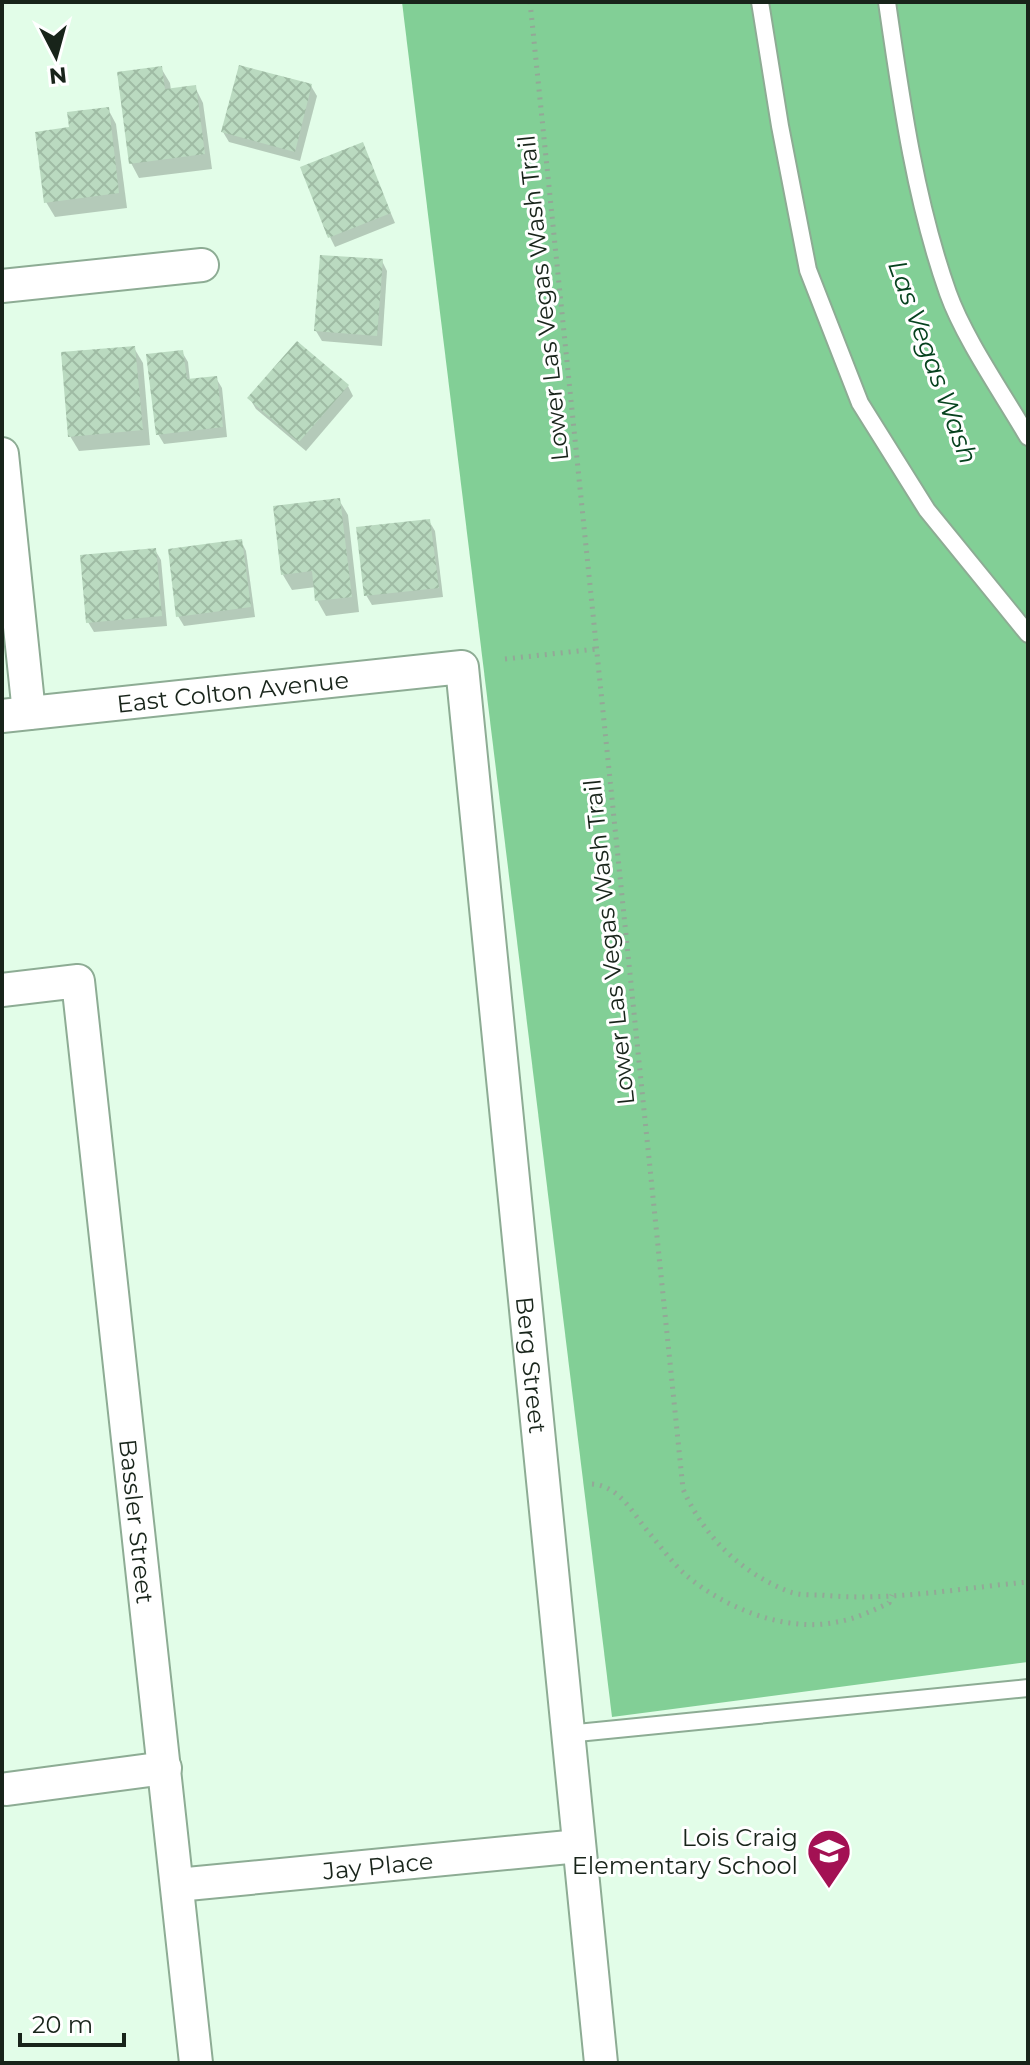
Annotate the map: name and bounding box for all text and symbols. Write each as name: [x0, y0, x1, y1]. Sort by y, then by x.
north arrow: [16, 16, 96, 96]
text: N: [48, 61, 68, 90]
street label: Lower Las Vegas Wash Trail: [511, 134, 575, 462]
water label: Las Vegas Wash: [881, 256, 985, 468]
street label: East Colton Avenue: [115, 665, 350, 718]
street label: Lower Las Vegas Wash Trail: [577, 778, 641, 1106]
street label: Berg Street: [510, 1295, 553, 1435]
street label: Bassler Street: [114, 1438, 160, 1605]
place label: Lois Craig Elementary School: [572, 1823, 798, 1880]
school or university icon: Lois Craig Elementary School: [805, 1827, 853, 1890]
street label: Jay Place: [321, 1846, 435, 1885]
scale bar: [20, 1997, 124, 2047]
text: 20 m: [32, 2010, 93, 2039]

